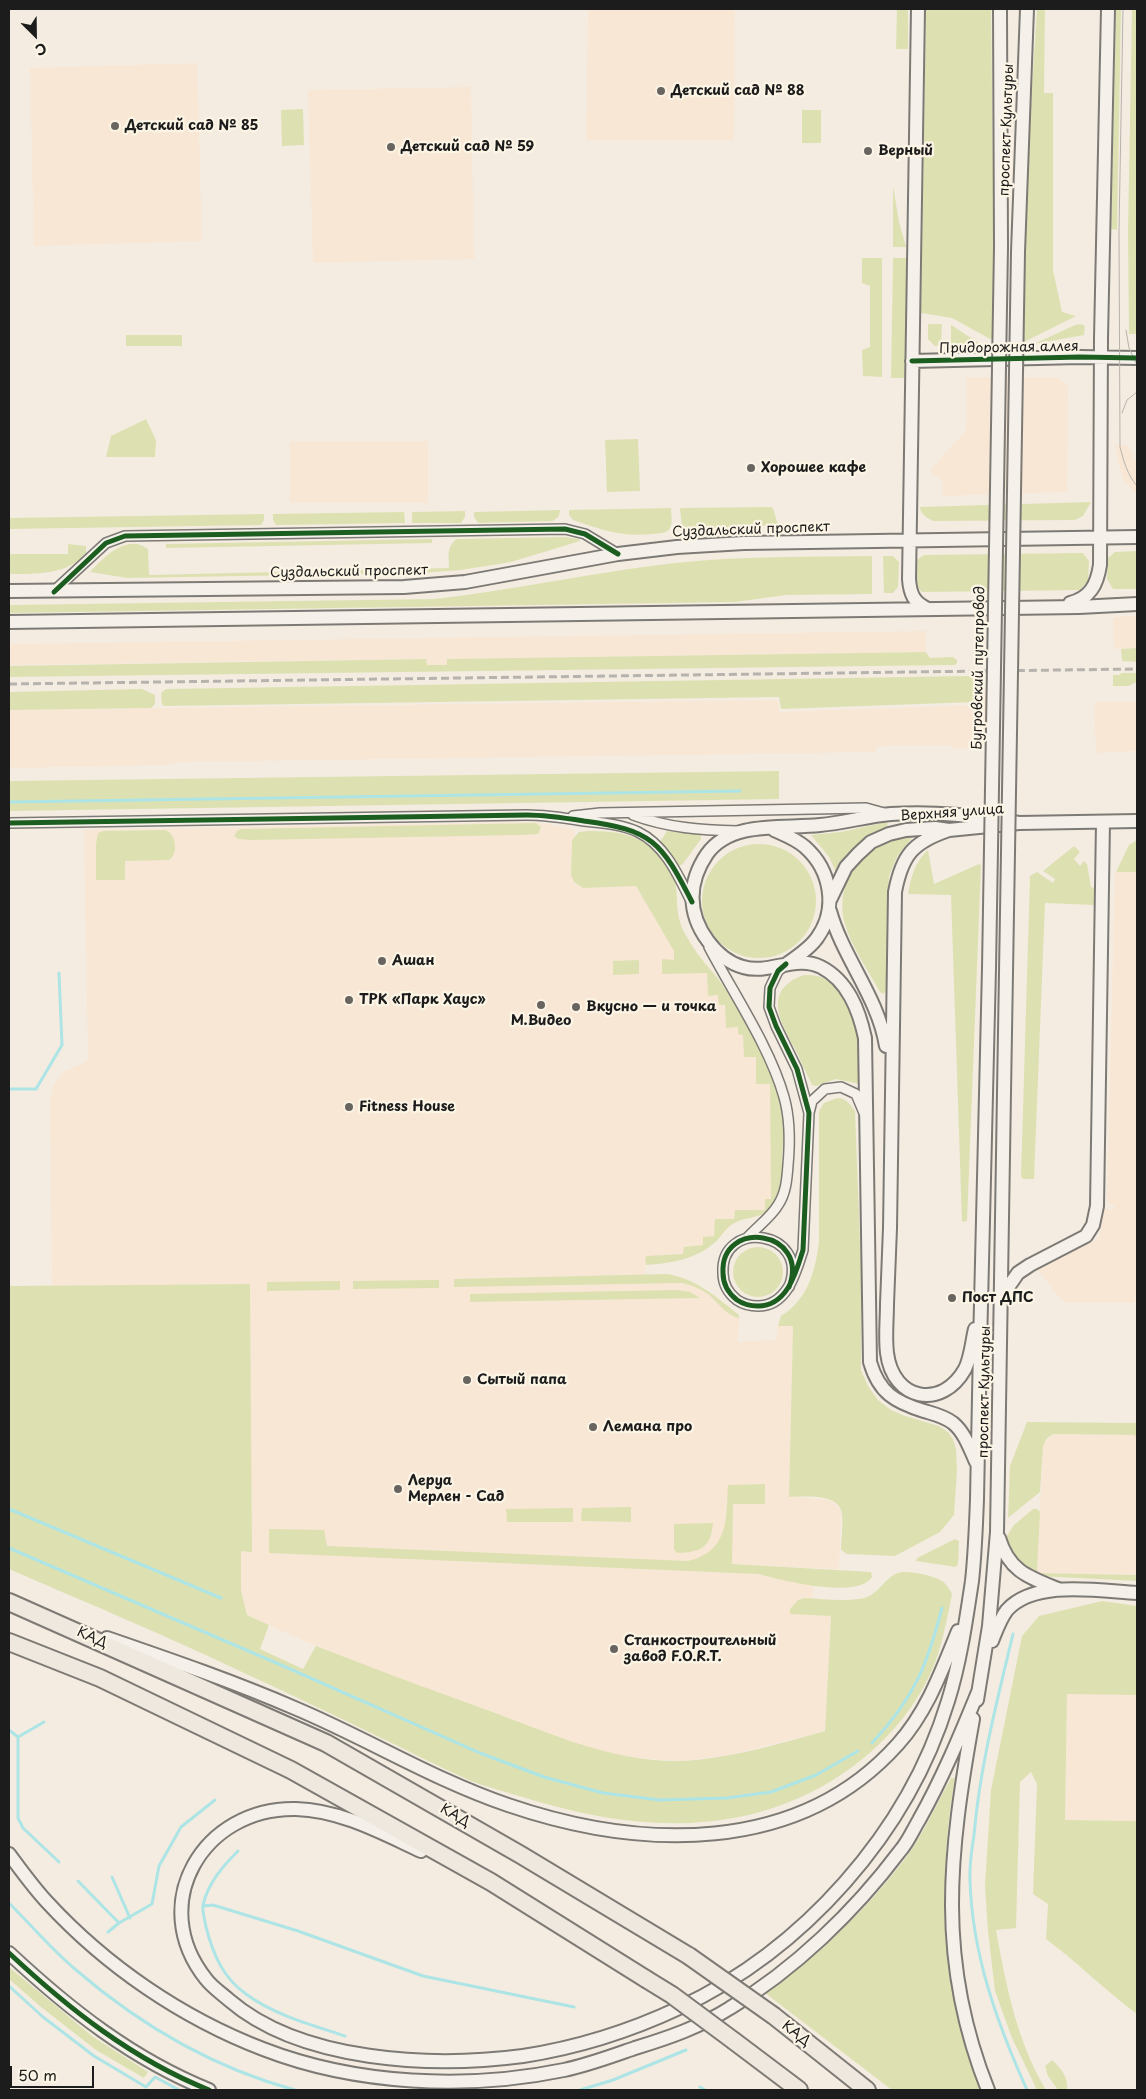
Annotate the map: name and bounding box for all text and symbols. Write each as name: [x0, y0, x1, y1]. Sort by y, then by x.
north arrow: [10, 10, 60, 60]
text: С: [32, 38, 50, 61]
street label: проспект Культуры: [996, 64, 1018, 196]
place label: Детский сад № 88: [671, 83, 805, 99]
marker: Детский сад № 88: [655, 85, 667, 97]
place label: Детский сад № 85: [125, 118, 259, 134]
marker: Детский сад № 85: [109, 120, 121, 132]
place label: Детский сад № 59: [401, 139, 534, 155]
marker: Детский сад № 59: [385, 141, 397, 153]
place label: Верный: [878, 143, 933, 159]
marker: Верный: [862, 145, 874, 157]
street label: Придорожная аллея: [939, 338, 1079, 358]
place label: Хорошее кафе: [761, 460, 866, 476]
marker: Хорошее кафе: [745, 462, 757, 474]
street label: Суздальский проспект: [672, 519, 830, 541]
street label: Суздальский проспект: [270, 562, 428, 582]
street label: Бугровский путепровод: [969, 586, 989, 750]
street label: Верхняя улица: [900, 801, 1004, 825]
place label: Ашан: [392, 953, 435, 969]
marker: Ашан: [376, 955, 388, 967]
place label: ТРК «Парк Хаус»: [359, 992, 486, 1008]
marker: ТРК «Парк Хаус»: [343, 994, 355, 1006]
marker: М.Видео: [535, 999, 547, 1011]
place label: Вкусно — и точка: [586, 999, 716, 1015]
marker: Вкусно — и точка: [570, 1001, 582, 1013]
place label: М.Видео: [511, 1013, 571, 1029]
place label: Fitness House: [359, 1099, 455, 1115]
marker: Fitness House: [343, 1101, 355, 1113]
place label: Пост ДПС: [962, 1290, 1034, 1306]
marker: Пост ДПС: [946, 1292, 958, 1304]
street label: проспект Культуры: [975, 1326, 995, 1458]
place label: Сытый папа: [477, 1372, 567, 1388]
marker: Сытый папа: [461, 1374, 473, 1386]
place label: Лемана про: [603, 1419, 692, 1435]
marker: Лемана про: [587, 1421, 599, 1433]
place label: Леруа Мерлен - Сад: [408, 1473, 504, 1505]
marker: Леруа Мерлен - Сад: [392, 1483, 404, 1495]
street label: КАД: [74, 1624, 110, 1652]
place label: Станкостроительный завод F.O.R.T.: [624, 1633, 777, 1665]
marker: Станкостроительный завод F.O.R.T.: [608, 1643, 620, 1655]
street label: КАД: [437, 1801, 473, 1831]
street label: КАД: [778, 2018, 814, 2050]
scale bar: [12, 2056, 96, 2088]
text: 50 m: [18, 2063, 57, 2086]

